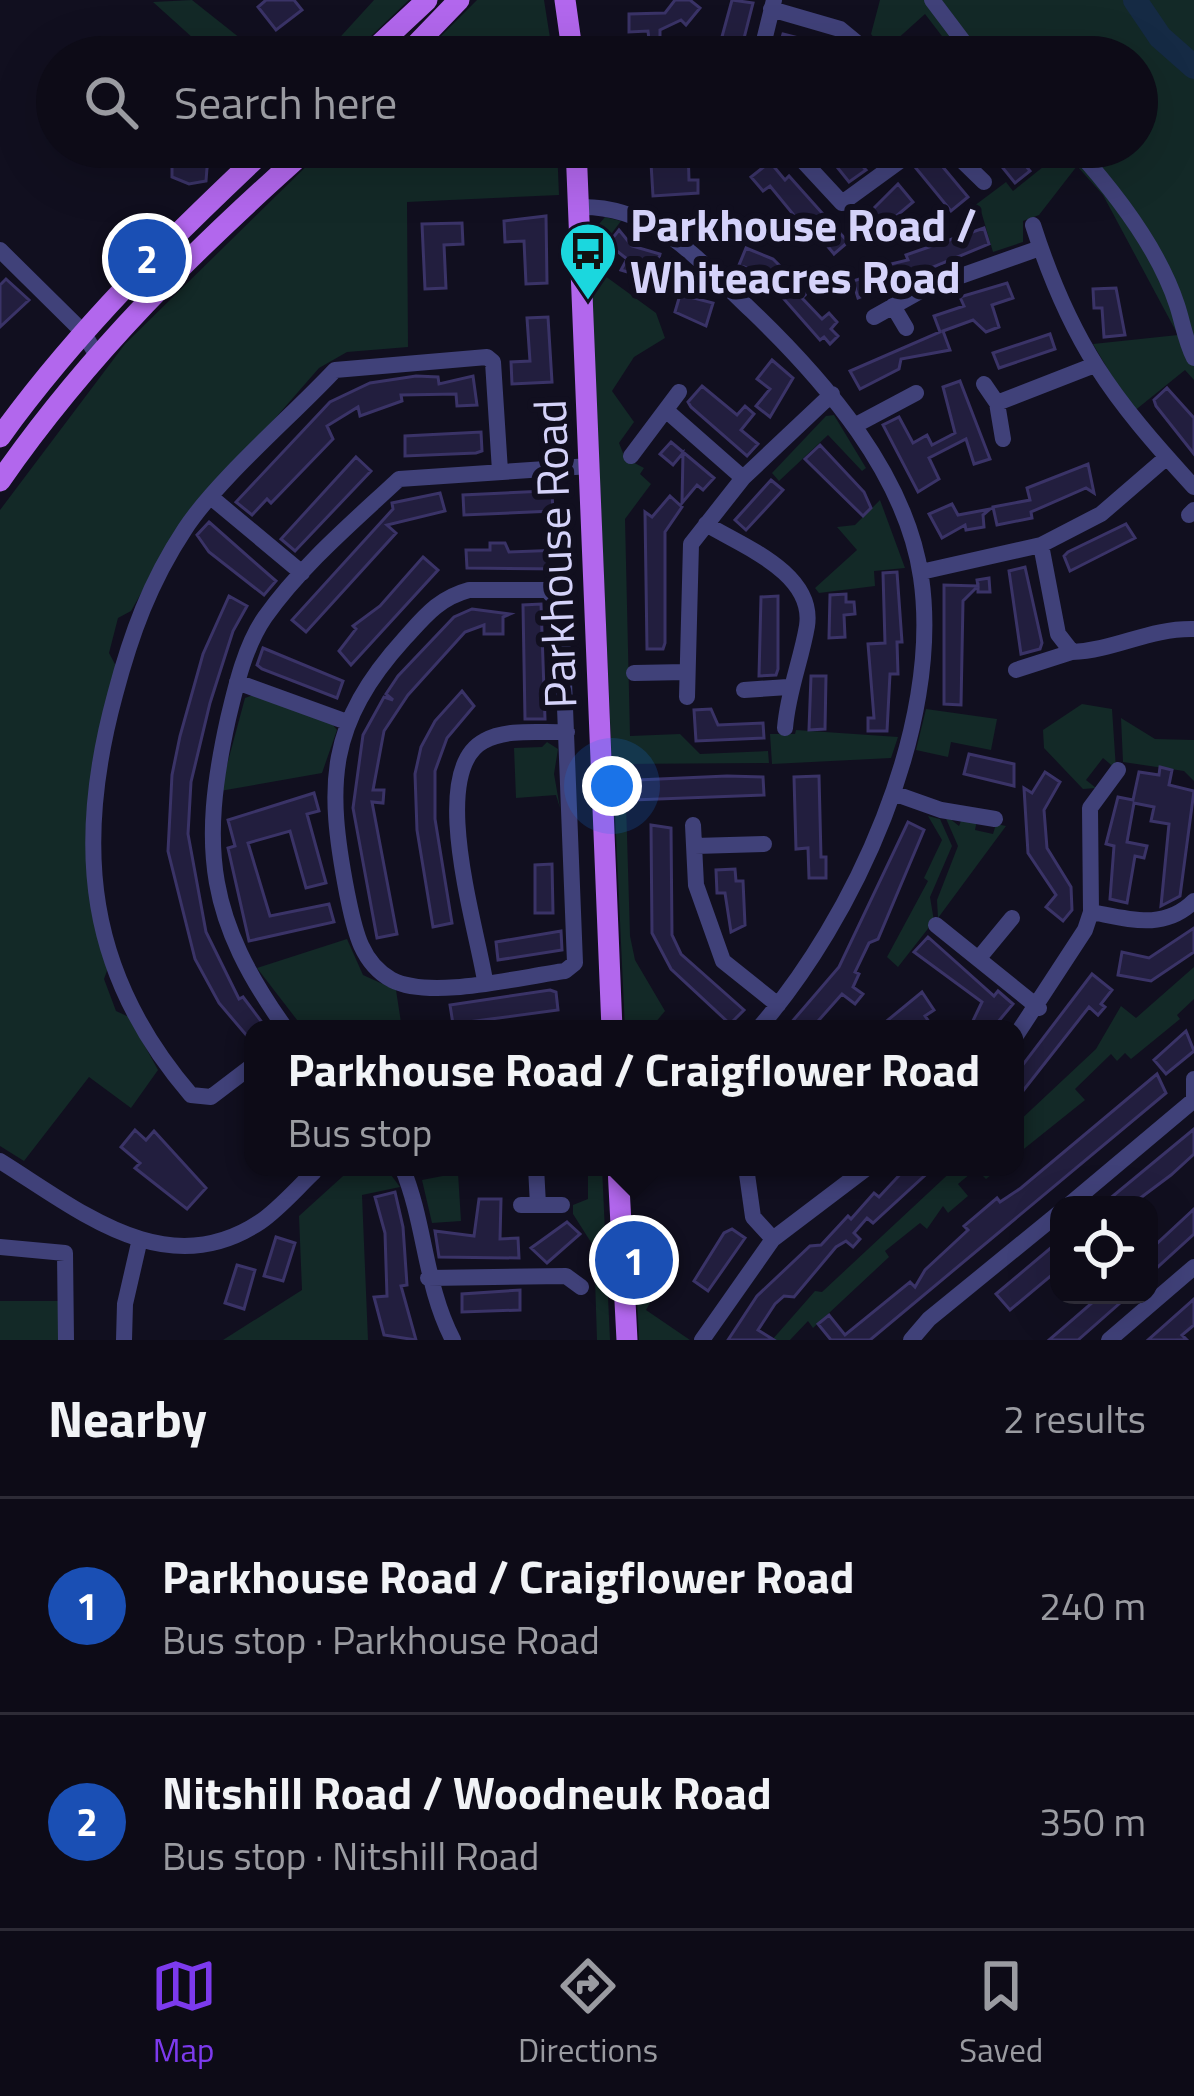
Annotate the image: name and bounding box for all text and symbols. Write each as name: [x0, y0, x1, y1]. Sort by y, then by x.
search box: [36, 36, 1158, 168]
text: Search here: [174, 68, 397, 136]
icon: search: [78, 69, 144, 135]
place label: Parkhouse Road / Whiteacres Road: [630, 190, 977, 310]
pin: 2: [108, 213, 186, 303]
bus stop icon: Parkhouse Road / Whiteacres Road: [557, 220, 619, 302]
street label: Parkhouse Road: [515, 398, 593, 710]
your location: [582, 756, 642, 816]
popup: [244, 1020, 1024, 1176]
text: Parkhouse Road / Craigflower Road: [288, 1035, 980, 1103]
text: Bus stop: [288, 1103, 432, 1162]
map controls: [1050, 1196, 1158, 1304]
button: locate: [1050, 1196, 1158, 1304]
pin: 1: [595, 1215, 673, 1305]
text: Nearby: [48, 1379, 207, 1457]
text: 2 results: [1003, 1389, 1146, 1448]
text: Parkhouse Road / Craigflower Road: [162, 1542, 854, 1610]
text: 1: [76, 1576, 98, 1635]
text: 240 m: [1039, 1576, 1146, 1635]
text: Bus stop · Parkhouse Road: [162, 1610, 600, 1669]
text: Nitshill Road / Woodneuk Road: [162, 1758, 772, 1826]
text: 2: [76, 1792, 98, 1851]
text: 350 m: [1039, 1792, 1146, 1851]
text: Bus stop · Nitshill Road: [162, 1826, 539, 1885]
tab: Map: [151, 1953, 217, 2075]
tab: Directions: [518, 1953, 658, 2075]
tab: Saved: [959, 1953, 1043, 2075]

